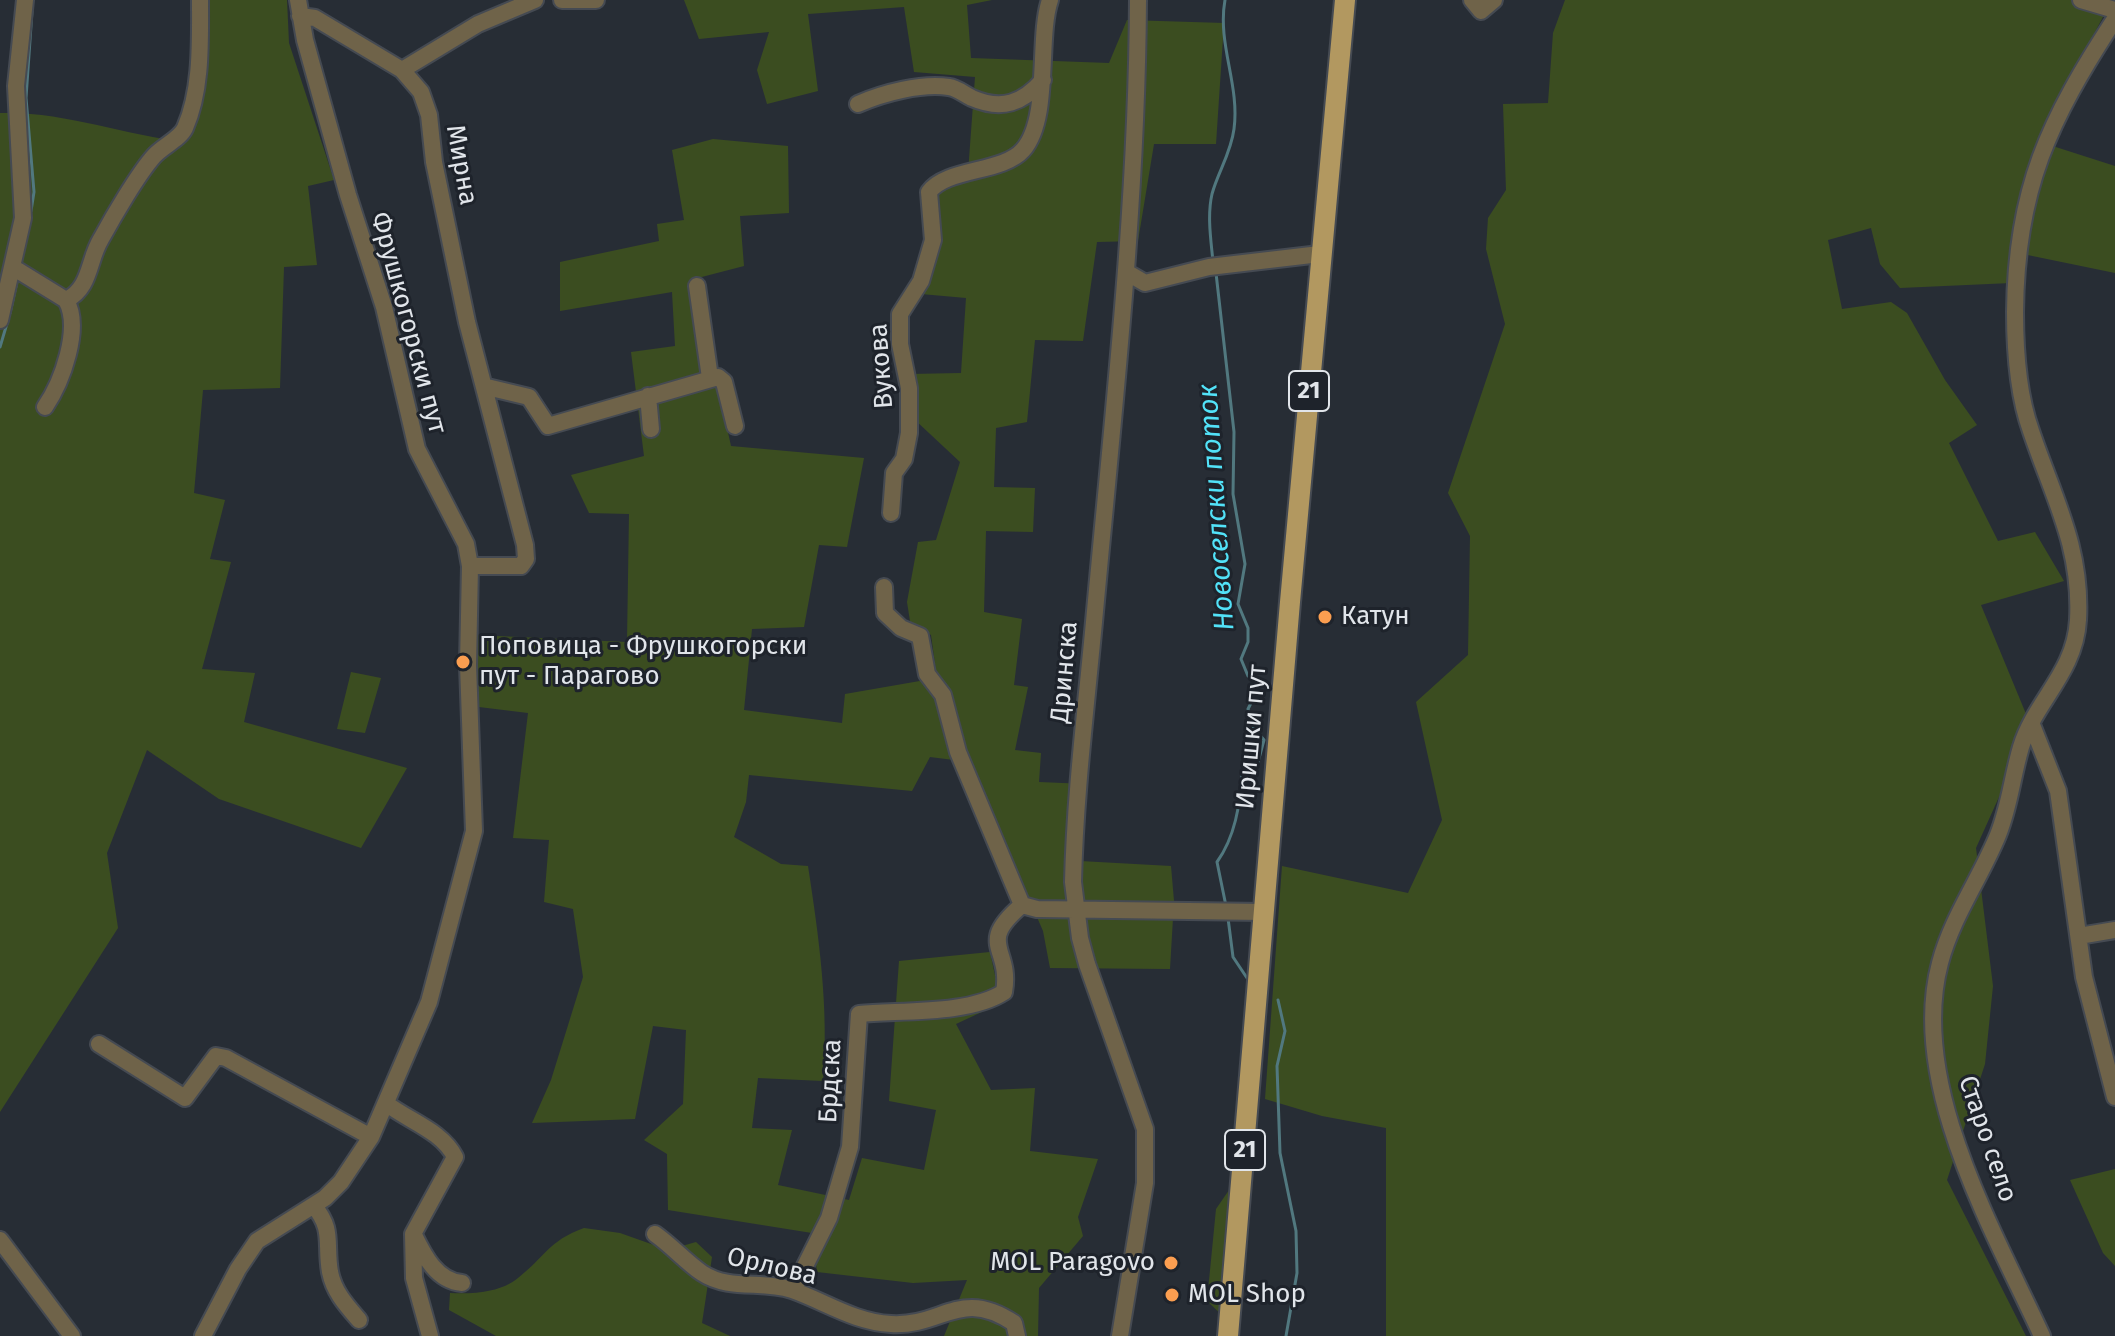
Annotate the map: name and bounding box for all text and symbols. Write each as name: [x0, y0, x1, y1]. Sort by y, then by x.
street label: Мирна: [439, 122, 483, 208]
street label: Фрушкогорски пут: [363, 209, 453, 437]
street label: Вукова: [863, 322, 901, 410]
road number: 21: [1289, 371, 1329, 411]
water label: Новоселски поток: [1192, 382, 1242, 632]
place label: Катун: [1341, 601, 1410, 633]
marker: Катун: [1316, 608, 1334, 626]
street label: Дринска: [1045, 620, 1085, 724]
place label: Поповица - Фрушкогорски пут - Парагово: [479, 631, 807, 692]
marker: Поповица - Фрушкогорски пут - Парагово: [454, 653, 472, 671]
street label: Иришки пут: [1230, 663, 1274, 811]
street label: Брдска: [813, 1038, 849, 1124]
street label: Старо село: [1951, 1072, 2023, 1206]
road number: 21: [1225, 1130, 1265, 1170]
street label: Орлова: [724, 1241, 820, 1293]
place label: MOL Paragovo: [990, 1247, 1155, 1279]
marker: MOL Paragovo: [1162, 1254, 1180, 1272]
place label: MOL Shop: [1188, 1279, 1306, 1311]
marker: MOL Shop: [1163, 1286, 1181, 1304]

